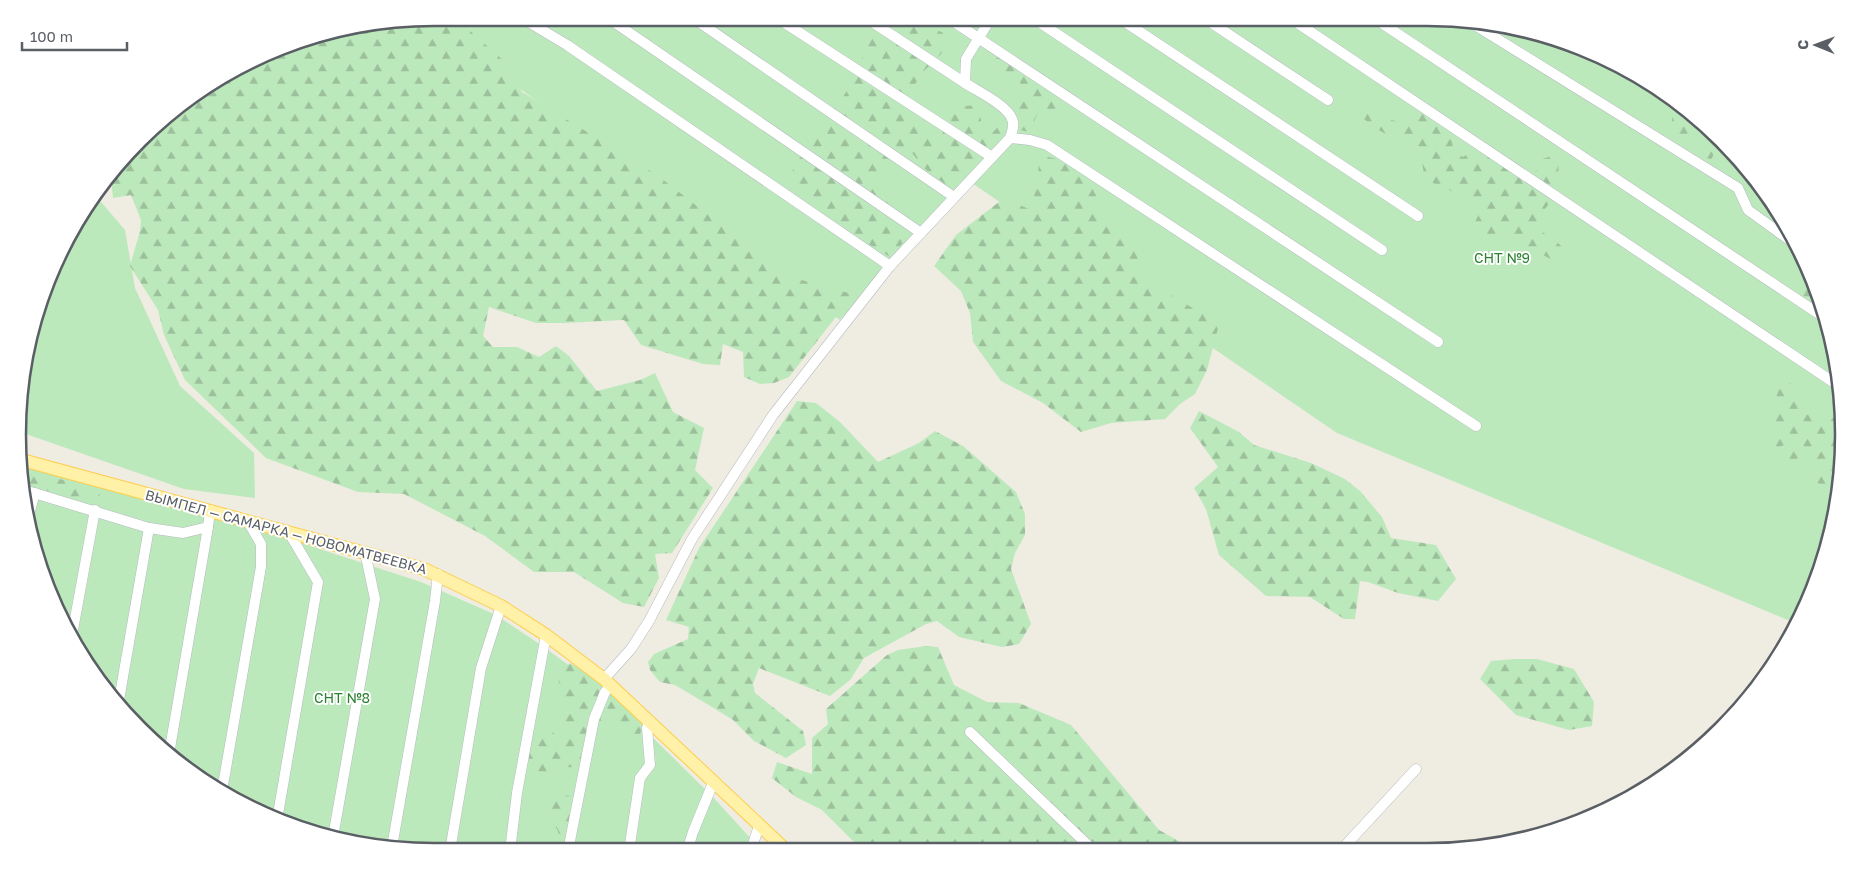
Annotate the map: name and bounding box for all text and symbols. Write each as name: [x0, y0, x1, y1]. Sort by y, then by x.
scale bar: [22, 20, 128, 52]
north arrow: [1791, 20, 1841, 70]
text: 100 m: [30, 27, 73, 45]
text: С: [1794, 40, 1811, 50]
park label: СНТ №9: [1474, 249, 1530, 266]
street label: ВЫМПЕЛ — САМАРКА — НОВОМАТВЕЕВКА: [143, 486, 429, 578]
park label: СНТ №8: [314, 689, 370, 706]

